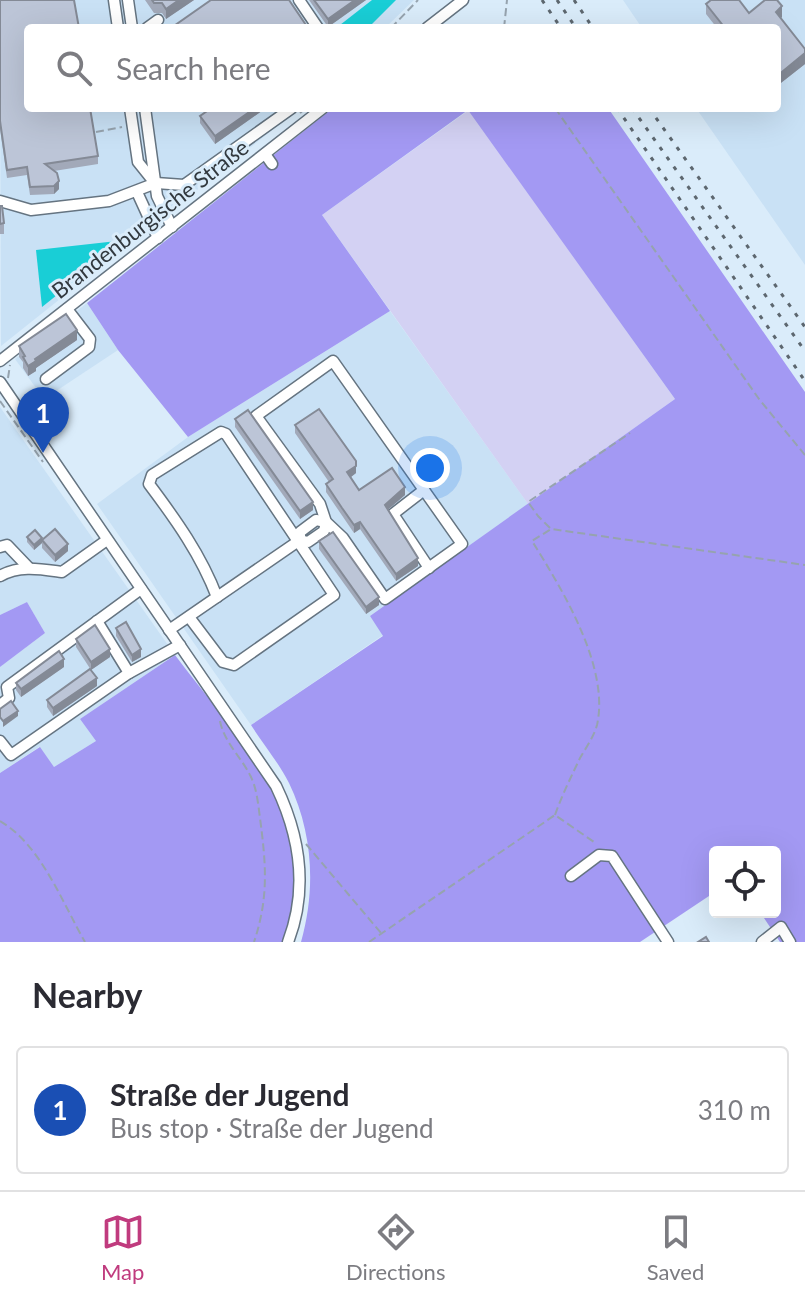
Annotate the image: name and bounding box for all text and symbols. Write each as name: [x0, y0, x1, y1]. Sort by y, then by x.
search box: [24, 24, 781, 112]
icon: search: [52, 46, 96, 90]
text: Search here: [116, 50, 271, 86]
street label: Brandenburgische Straße: [46, 133, 253, 304]
pin: 1: [17, 387, 69, 453]
your location: [410, 448, 450, 488]
map controls: [709, 846, 781, 918]
button: locate: [709, 846, 781, 918]
text: Nearby: [32, 974, 143, 1015]
text: Straße der Jugend: [110, 1076, 350, 1112]
text: 1: [52, 1094, 68, 1126]
text: 310 m: [698, 1094, 771, 1126]
text: Bus stop · Straße der Jugend: [110, 1112, 434, 1144]
tab: Map: [101, 1210, 145, 1285]
tab: Directions: [346, 1210, 445, 1285]
tab: Saved: [647, 1210, 704, 1285]

